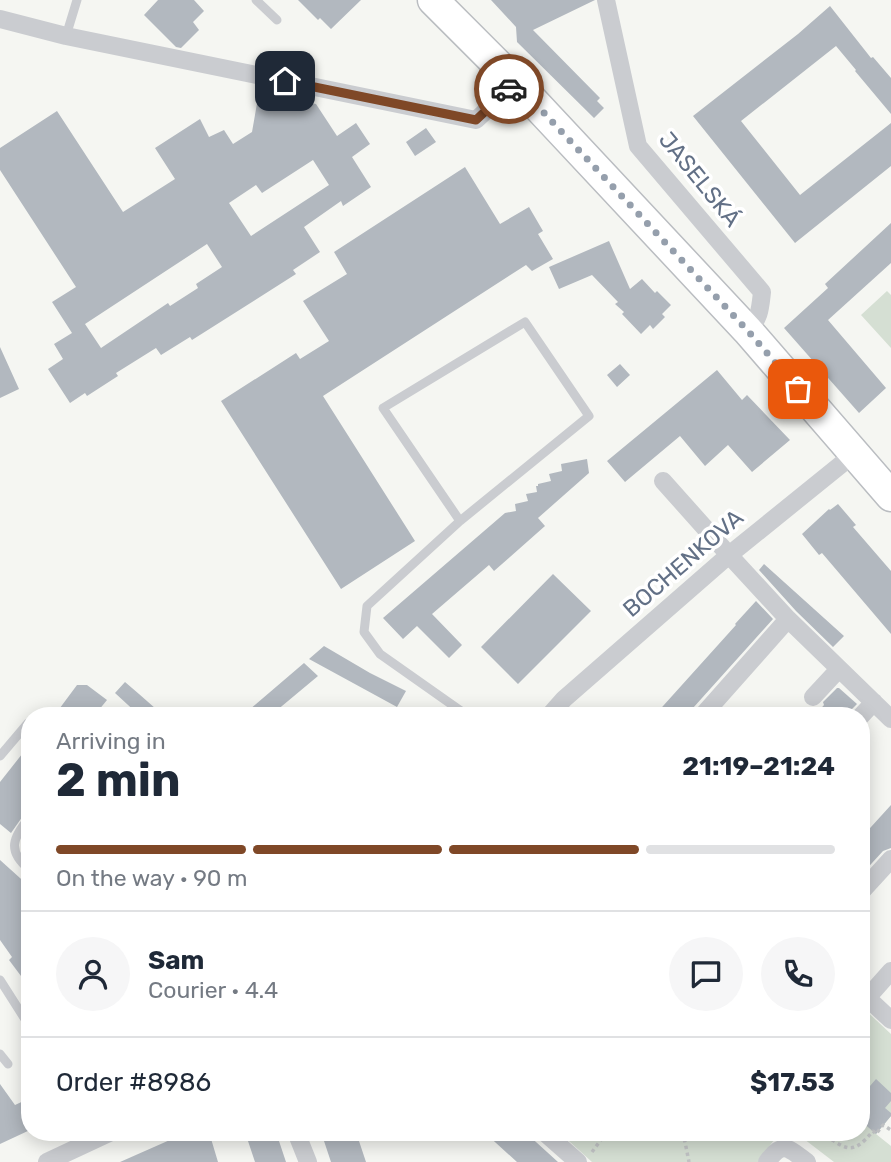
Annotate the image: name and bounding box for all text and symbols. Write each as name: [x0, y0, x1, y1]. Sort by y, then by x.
pin: [255, 51, 315, 111]
courier: [474, 54, 544, 124]
icon: home: [266, 62, 304, 100]
icon: car: [490, 70, 528, 108]
street label: JASELSKÁ: [653, 126, 747, 232]
pin: [768, 359, 828, 419]
icon: bag: [779, 370, 817, 408]
street label: BOCHENKOVA: [617, 503, 749, 623]
text: Arriving in: [56, 727, 166, 755]
text: 21:19–21:24: [682, 751, 835, 782]
text: 2 min: [56, 753, 181, 808]
text: On the way · 90 m: [56, 864, 247, 892]
button: person: [56, 937, 130, 1011]
button: chat: [669, 937, 743, 1011]
button: phone: [761, 937, 835, 1011]
text: Sam: [148, 945, 204, 976]
text: Courier · 4.4: [148, 976, 278, 1004]
text: Order #8986: [56, 1067, 211, 1098]
text: $17.53: [750, 1067, 835, 1098]

